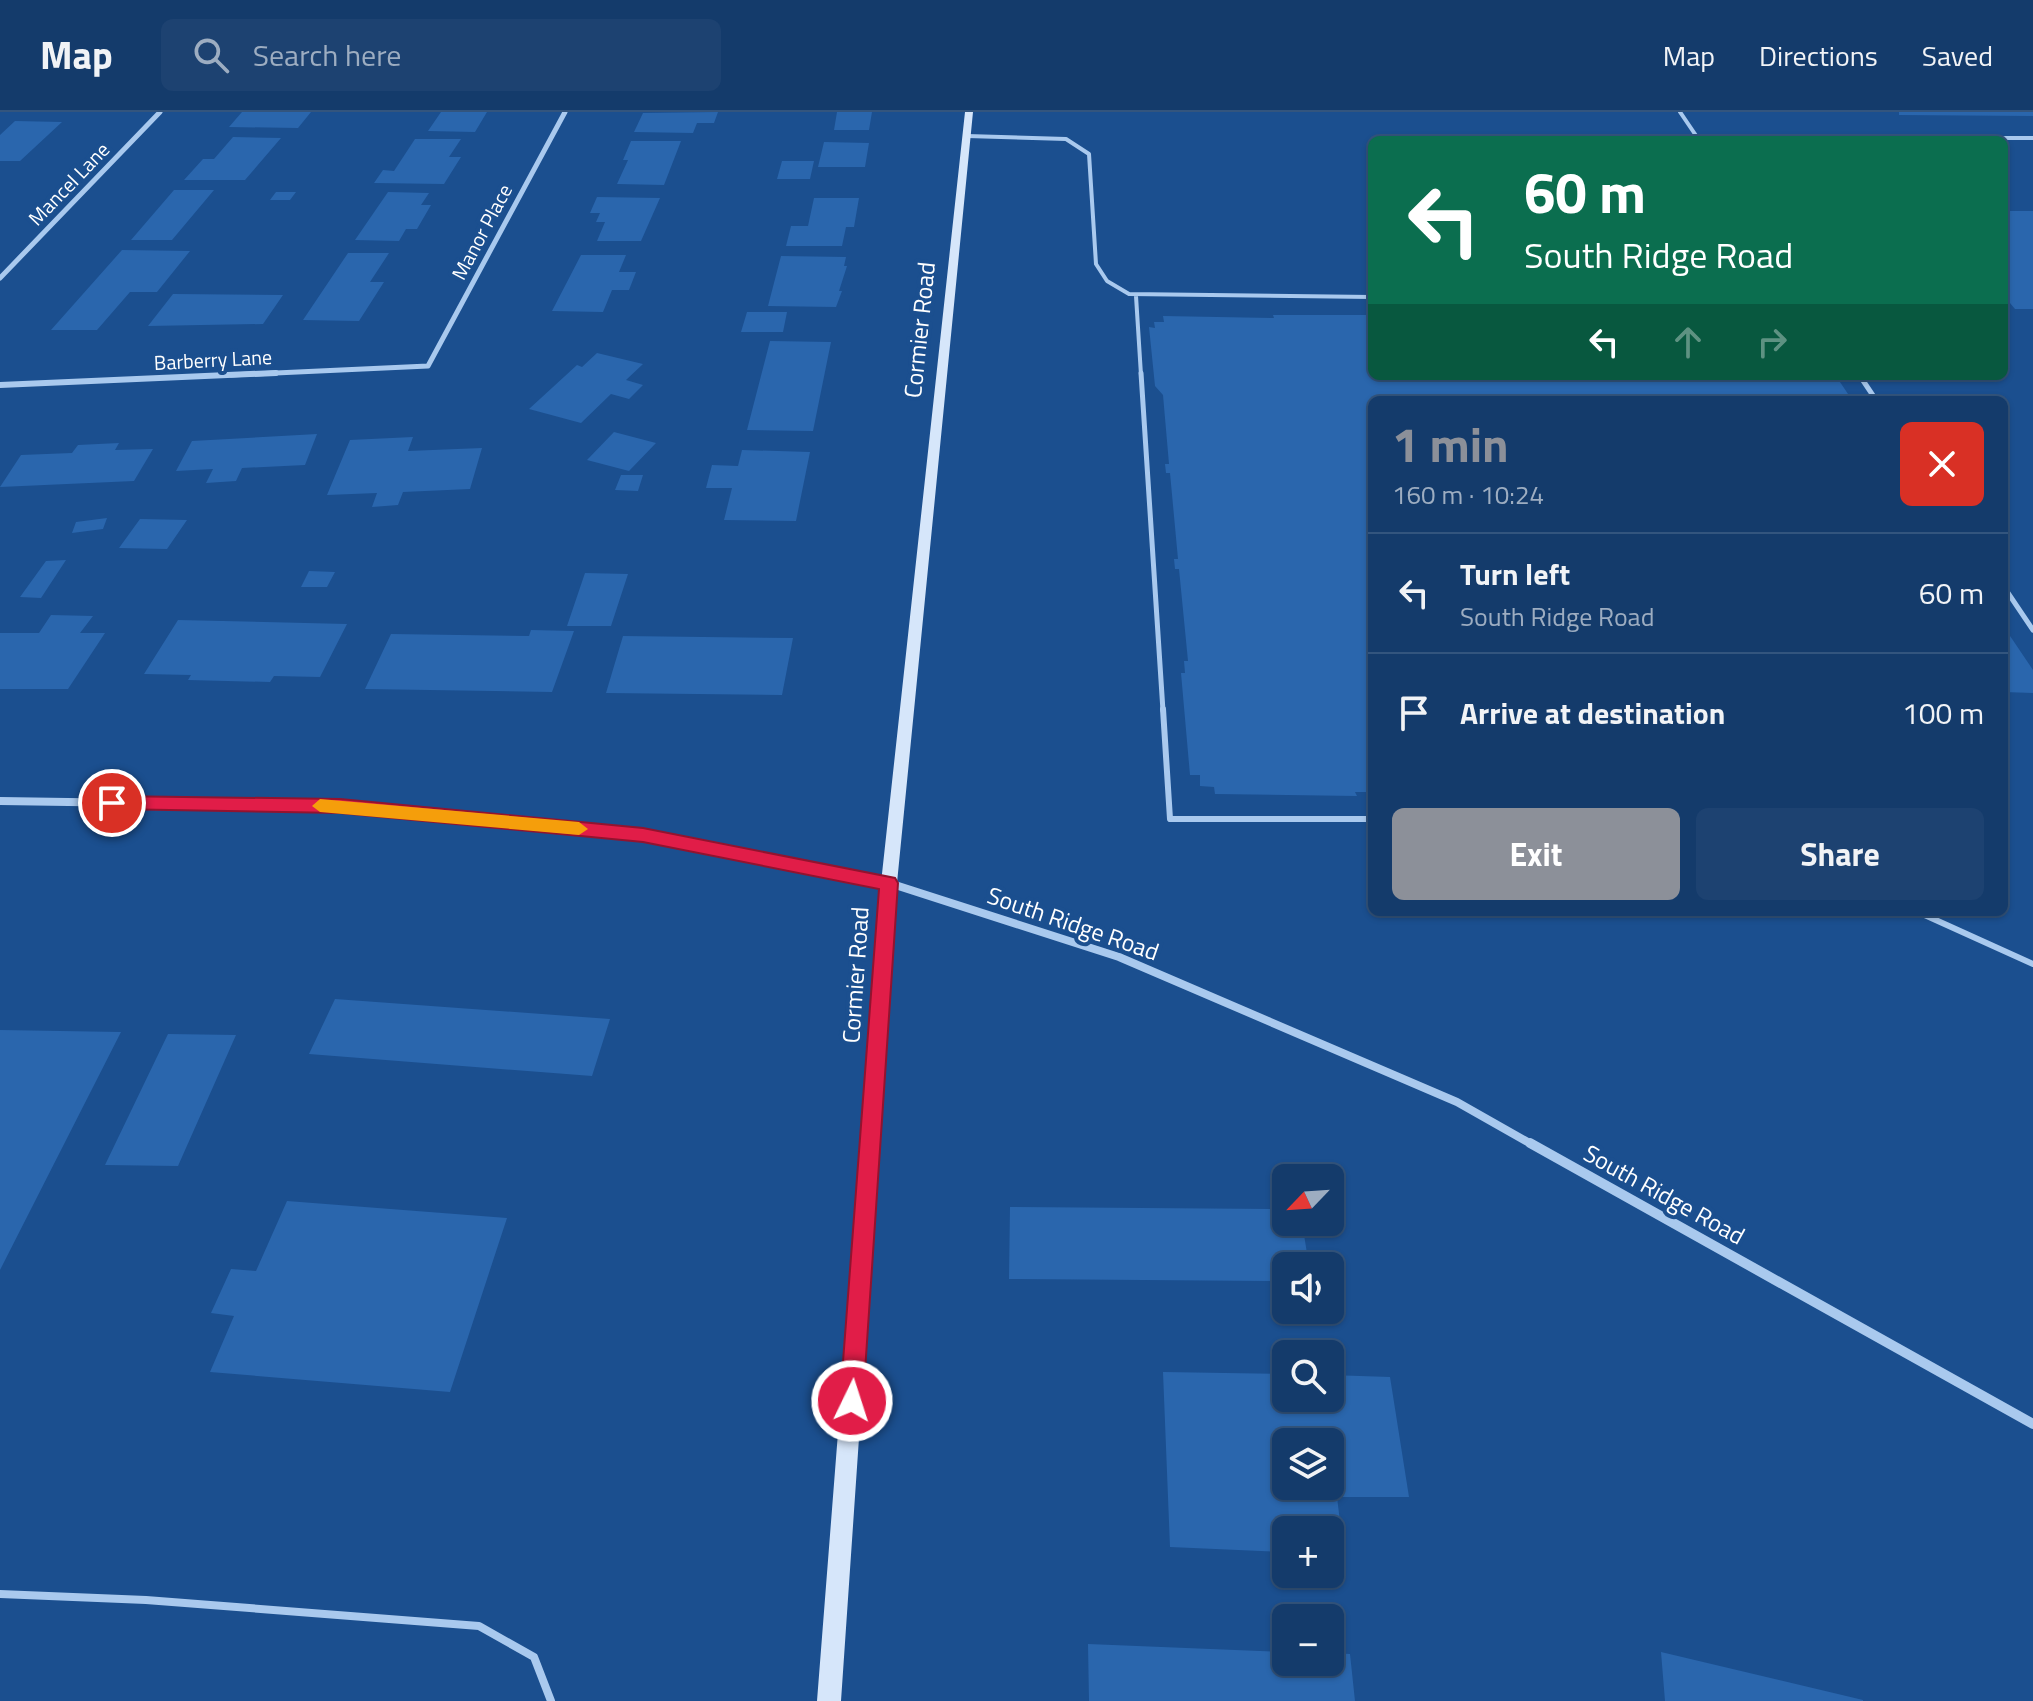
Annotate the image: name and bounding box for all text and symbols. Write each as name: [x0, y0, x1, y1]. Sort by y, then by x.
search box: [161, 19, 721, 91]
text: Map: [40, 26, 113, 84]
text: Search here: [253, 32, 402, 78]
icon: search: [189, 33, 233, 77]
text: Map: [1663, 34, 1715, 77]
text: Directions: [1759, 34, 1878, 77]
text: Saved: [1922, 34, 1993, 77]
street label: Mancel Lane: [21, 135, 117, 232]
text: 60 m: [1524, 150, 1646, 235]
icon: left: [1392, 168, 1496, 272]
street label: Manor Place: [443, 178, 520, 285]
text: South Ridge Road: [1524, 227, 1793, 282]
street label: Cormier Road: [894, 260, 944, 400]
icon: left: [1582, 320, 1626, 364]
icon: ahead: [1666, 320, 1710, 364]
icon: right: [1750, 320, 1794, 364]
street label: Barberry Lane: [153, 341, 273, 378]
text: 1 min: [1392, 408, 1509, 481]
button: close: [1900, 422, 1984, 506]
text: 160 m · 10:24: [1392, 475, 1544, 514]
text: Turn left: [1460, 551, 1570, 597]
text: 60 m: [1919, 570, 1984, 616]
icon: left: [1392, 571, 1436, 615]
text: South Ridge Road: [1460, 597, 1654, 636]
text: Arrive at destination: [1460, 690, 1725, 736]
text: 100 m: [1902, 690, 1984, 736]
icon: arrive: [1392, 691, 1436, 735]
pin: [78, 769, 146, 837]
icon: arrive: [90, 781, 134, 825]
button: Exit: [1392, 808, 1680, 900]
button: Share: [1696, 808, 1984, 900]
street label: South Ridge Road: [983, 877, 1164, 969]
street label: Cormier Road: [832, 905, 878, 1044]
street label: South Ridge Road: [1577, 1135, 1752, 1253]
north arrow: [1272, 1164, 1344, 1236]
map controls: [1272, 1164, 1344, 1676]
button: sound: [1272, 1252, 1344, 1324]
button: search: [1272, 1340, 1344, 1412]
position arrow: [810, 1359, 894, 1443]
button: layers: [1272, 1428, 1344, 1500]
button: +: [1272, 1516, 1344, 1588]
button: −: [1272, 1604, 1344, 1676]

